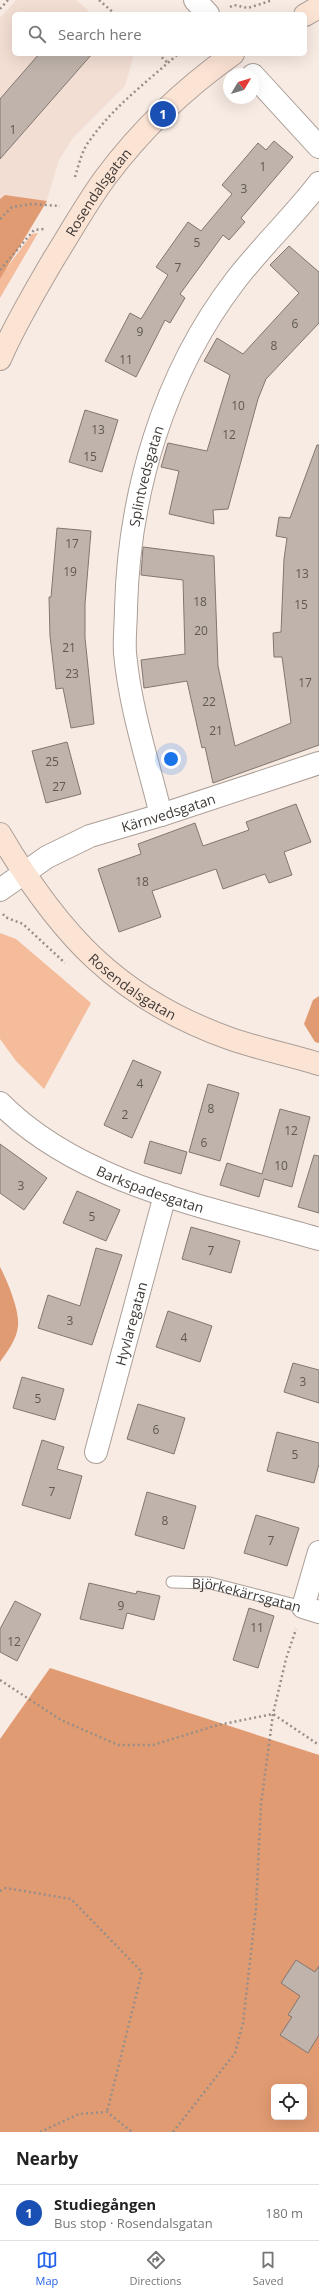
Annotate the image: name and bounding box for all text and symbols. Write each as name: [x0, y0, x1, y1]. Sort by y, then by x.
search box: [12, 12, 307, 56]
icon: search: [26, 23, 48, 45]
text: Search here: [58, 24, 142, 44]
north arrow: [223, 68, 259, 104]
pin: 1: [150, 99, 176, 129]
house number: 1: [10, 121, 16, 138]
street label: Rosendalsgatan: [60, 144, 135, 240]
house number: 1: [260, 158, 266, 175]
house number: 3: [241, 180, 248, 197]
house number: 5: [194, 234, 201, 251]
house number: 7: [175, 259, 182, 276]
house number: 6: [292, 315, 299, 332]
house number: 9: [137, 323, 144, 340]
house number: 8: [271, 337, 278, 354]
house number: 11: [119, 351, 133, 368]
house number: 10: [231, 397, 245, 414]
house number: 13: [91, 421, 105, 438]
street label: Splintvedsgatan: [124, 423, 167, 528]
house number: 12: [222, 426, 236, 443]
house number: 15: [83, 448, 97, 465]
house number: 17: [65, 535, 79, 552]
house number: 19: [63, 563, 77, 580]
house number: 13: [295, 565, 309, 582]
house number: 18: [193, 593, 207, 610]
house number: 15: [294, 596, 308, 613]
house number: 20: [194, 622, 208, 639]
house number: 21: [62, 639, 76, 656]
house number: 23: [65, 665, 79, 682]
house number: 17: [298, 674, 312, 691]
house number: 22: [202, 693, 216, 710]
house number: 21: [209, 722, 223, 739]
your location: [161, 749, 181, 769]
house number: 25: [45, 753, 59, 770]
house number: 27: [52, 778, 66, 795]
street label: Kärnvedsgatan: [119, 788, 218, 836]
house number: 18: [135, 873, 149, 890]
street label: Rosendalsgatan: [85, 948, 180, 1024]
house number: 4: [137, 1075, 144, 1092]
house number: 8: [208, 1100, 215, 1117]
house number: 2: [122, 1106, 129, 1123]
house number: 12: [284, 1122, 298, 1139]
house number: 6: [201, 1134, 208, 1151]
house number: 10: [274, 1157, 288, 1174]
street label: Barkspadesgatan: [94, 1160, 206, 1216]
house number: 3: [18, 1177, 25, 1194]
house number: 5: [89, 1208, 96, 1225]
house number: 7: [208, 1242, 215, 1259]
street label: Hyvlaregatan: [110, 1280, 151, 1368]
house number: 3: [67, 1312, 74, 1329]
house number: 4: [181, 1329, 188, 1346]
house number: 3: [300, 1373, 307, 1390]
house number: 5: [35, 1390, 42, 1407]
house number: 6: [153, 1421, 160, 1438]
house number: 5: [292, 1446, 299, 1463]
house number: 7: [49, 1483, 56, 1500]
house number: 8: [162, 1512, 169, 1529]
house number: 7: [268, 1532, 275, 1549]
street label: Björkekärrsgatan: [192, 1573, 303, 1616]
house number: 9: [118, 1597, 125, 1614]
house number: 11: [250, 1619, 264, 1636]
house number: 12: [7, 1633, 21, 1650]
map controls: [271, 2084, 307, 2120]
button: locate: [271, 2084, 307, 2120]
text: Nearby: [16, 2147, 78, 2170]
text: Studiegången: [54, 2194, 156, 2214]
text: 1: [25, 2204, 33, 2222]
text: 180 m: [265, 2204, 303, 2222]
text: Bus stop · Rosendalsgatan: [54, 2214, 213, 2232]
tab: Map: [36, 2249, 58, 2288]
tab: Directions: [130, 2249, 182, 2288]
tab: Saved: [253, 2249, 283, 2288]

